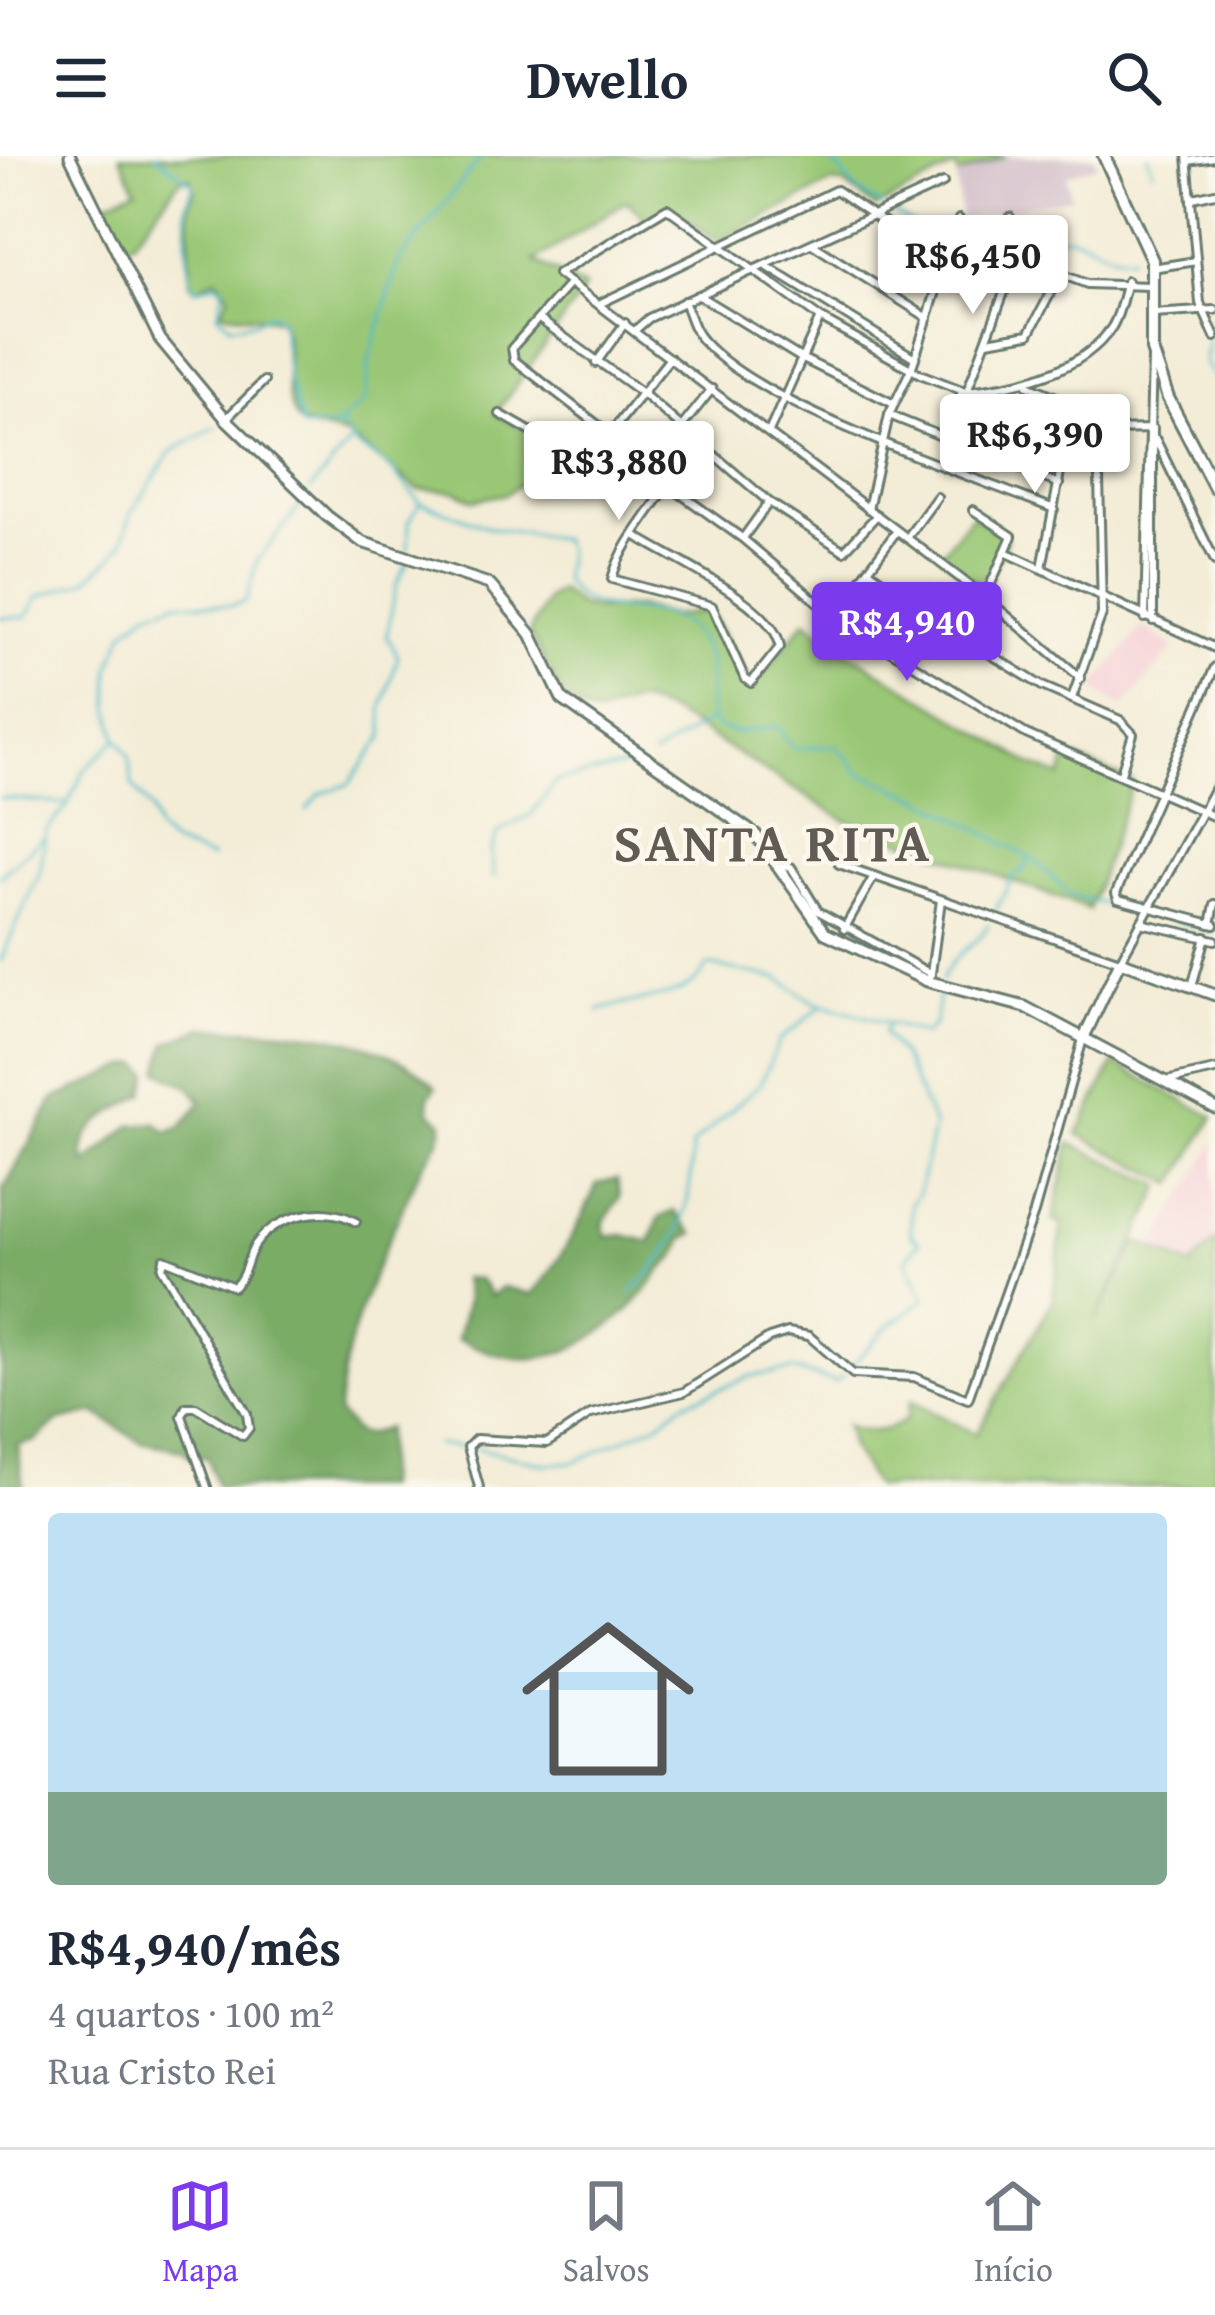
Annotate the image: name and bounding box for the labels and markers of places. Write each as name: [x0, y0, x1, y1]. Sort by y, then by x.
pin: R$6,450: [862, 215, 1084, 317]
pin: R$6,390: [924, 394, 1146, 496]
pin: R$3,880: [508, 421, 730, 523]
pin: R$4,940: [796, 582, 1018, 684]

